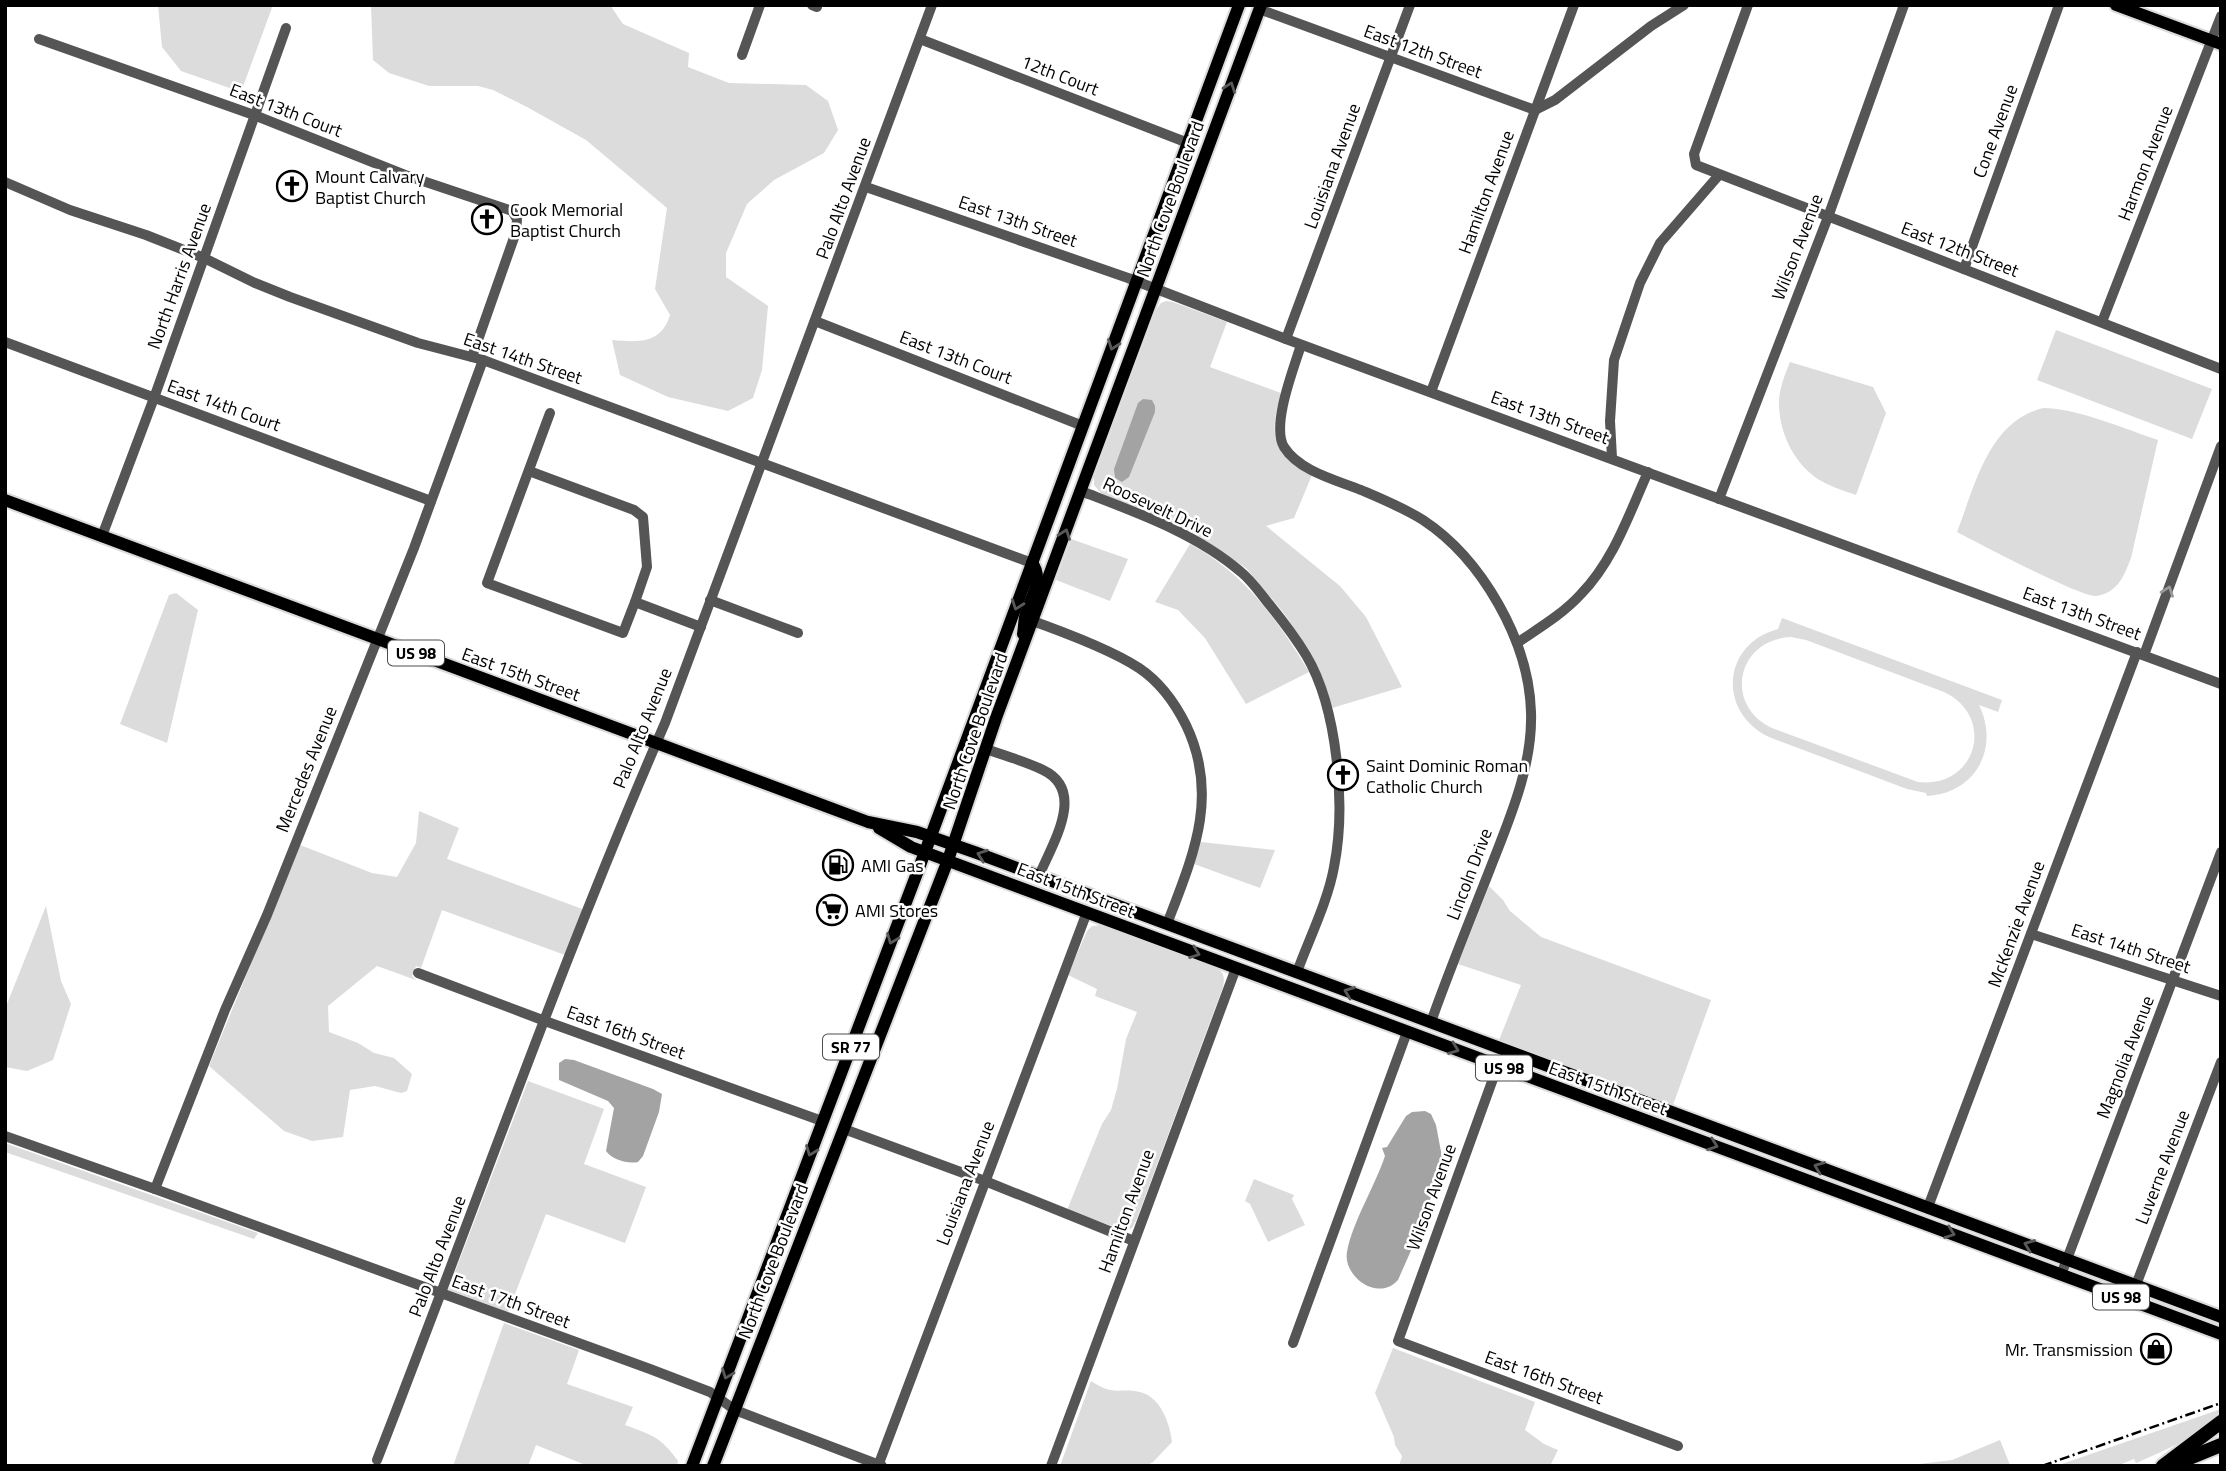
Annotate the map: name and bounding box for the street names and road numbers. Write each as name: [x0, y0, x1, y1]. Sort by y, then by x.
street label: East 12th Street: [1360, 17, 1487, 85]
street label: 12th Court: [1017, 48, 1103, 102]
street label: East 13th Court: [226, 76, 347, 144]
street label: Cone Avenue: [1966, 80, 2024, 182]
street label: Louisiana Avenue: [1297, 99, 1367, 233]
street label: Harmon Avenue: [2111, 101, 2179, 225]
street label: North Cove Boulevard: [1129, 117, 1211, 281]
street label: Hamilton Avenue: [1451, 126, 1521, 258]
street label: Palo Alto Avenue: [808, 133, 878, 263]
street label: East 13th Street: [955, 188, 1082, 254]
street label: Wilson Avenue: [1764, 190, 1830, 304]
street label: North Harris Avenue: [140, 199, 218, 353]
street label: East 12th Street: [1897, 214, 2023, 284]
street label: East 13th Court: [896, 323, 1017, 391]
street label: East 14th Street: [460, 325, 587, 391]
street label: East 14th Court: [163, 372, 285, 438]
street label: East 13th Street: [1487, 383, 1614, 451]
street label: Roosevelt Drive: [1099, 470, 1217, 544]
street label: East 13th Street: [2019, 579, 2146, 647]
road number: US 98: [388, 640, 444, 666]
street label: East 15th Street: [458, 640, 585, 708]
street label: North Cove Boulevard: [935, 649, 1015, 813]
street label: Palo Alto Avenue: [605, 664, 679, 792]
street label: Mercedes Avenue: [268, 702, 344, 836]
street label: Lincoln Drive: [1439, 824, 1499, 924]
street label: East 15th Street: [1013, 855, 1139, 925]
street label: McKenzie Avenue: [1981, 857, 2051, 991]
street label: East 14th Street: [2068, 916, 2195, 980]
street label: Magnolia Avenue: [2089, 992, 2161, 1122]
street label: East 16th Street: [563, 998, 690, 1066]
road number: SR 77: [823, 1035, 879, 1060]
street label: East 15th Street: [1545, 1054, 1672, 1122]
road number: US 98: [1476, 1056, 1532, 1080]
street label: Luverne Avenue: [2128, 1106, 2196, 1228]
street label: Louisiana Avenue: [929, 1117, 1001, 1249]
street label: Wilson Avenue: [1399, 1140, 1463, 1254]
street label: Hamilton Avenue: [1091, 1145, 1161, 1277]
street label: North Cove Boulevard: [731, 1179, 815, 1343]
street label: Palo Alto Avenue: [401, 1191, 473, 1321]
street label: East 17th Street: [448, 1267, 575, 1335]
road number: US 98: [2093, 1284, 2149, 1310]
street label: East 16th Street: [1481, 1343, 1608, 1411]

